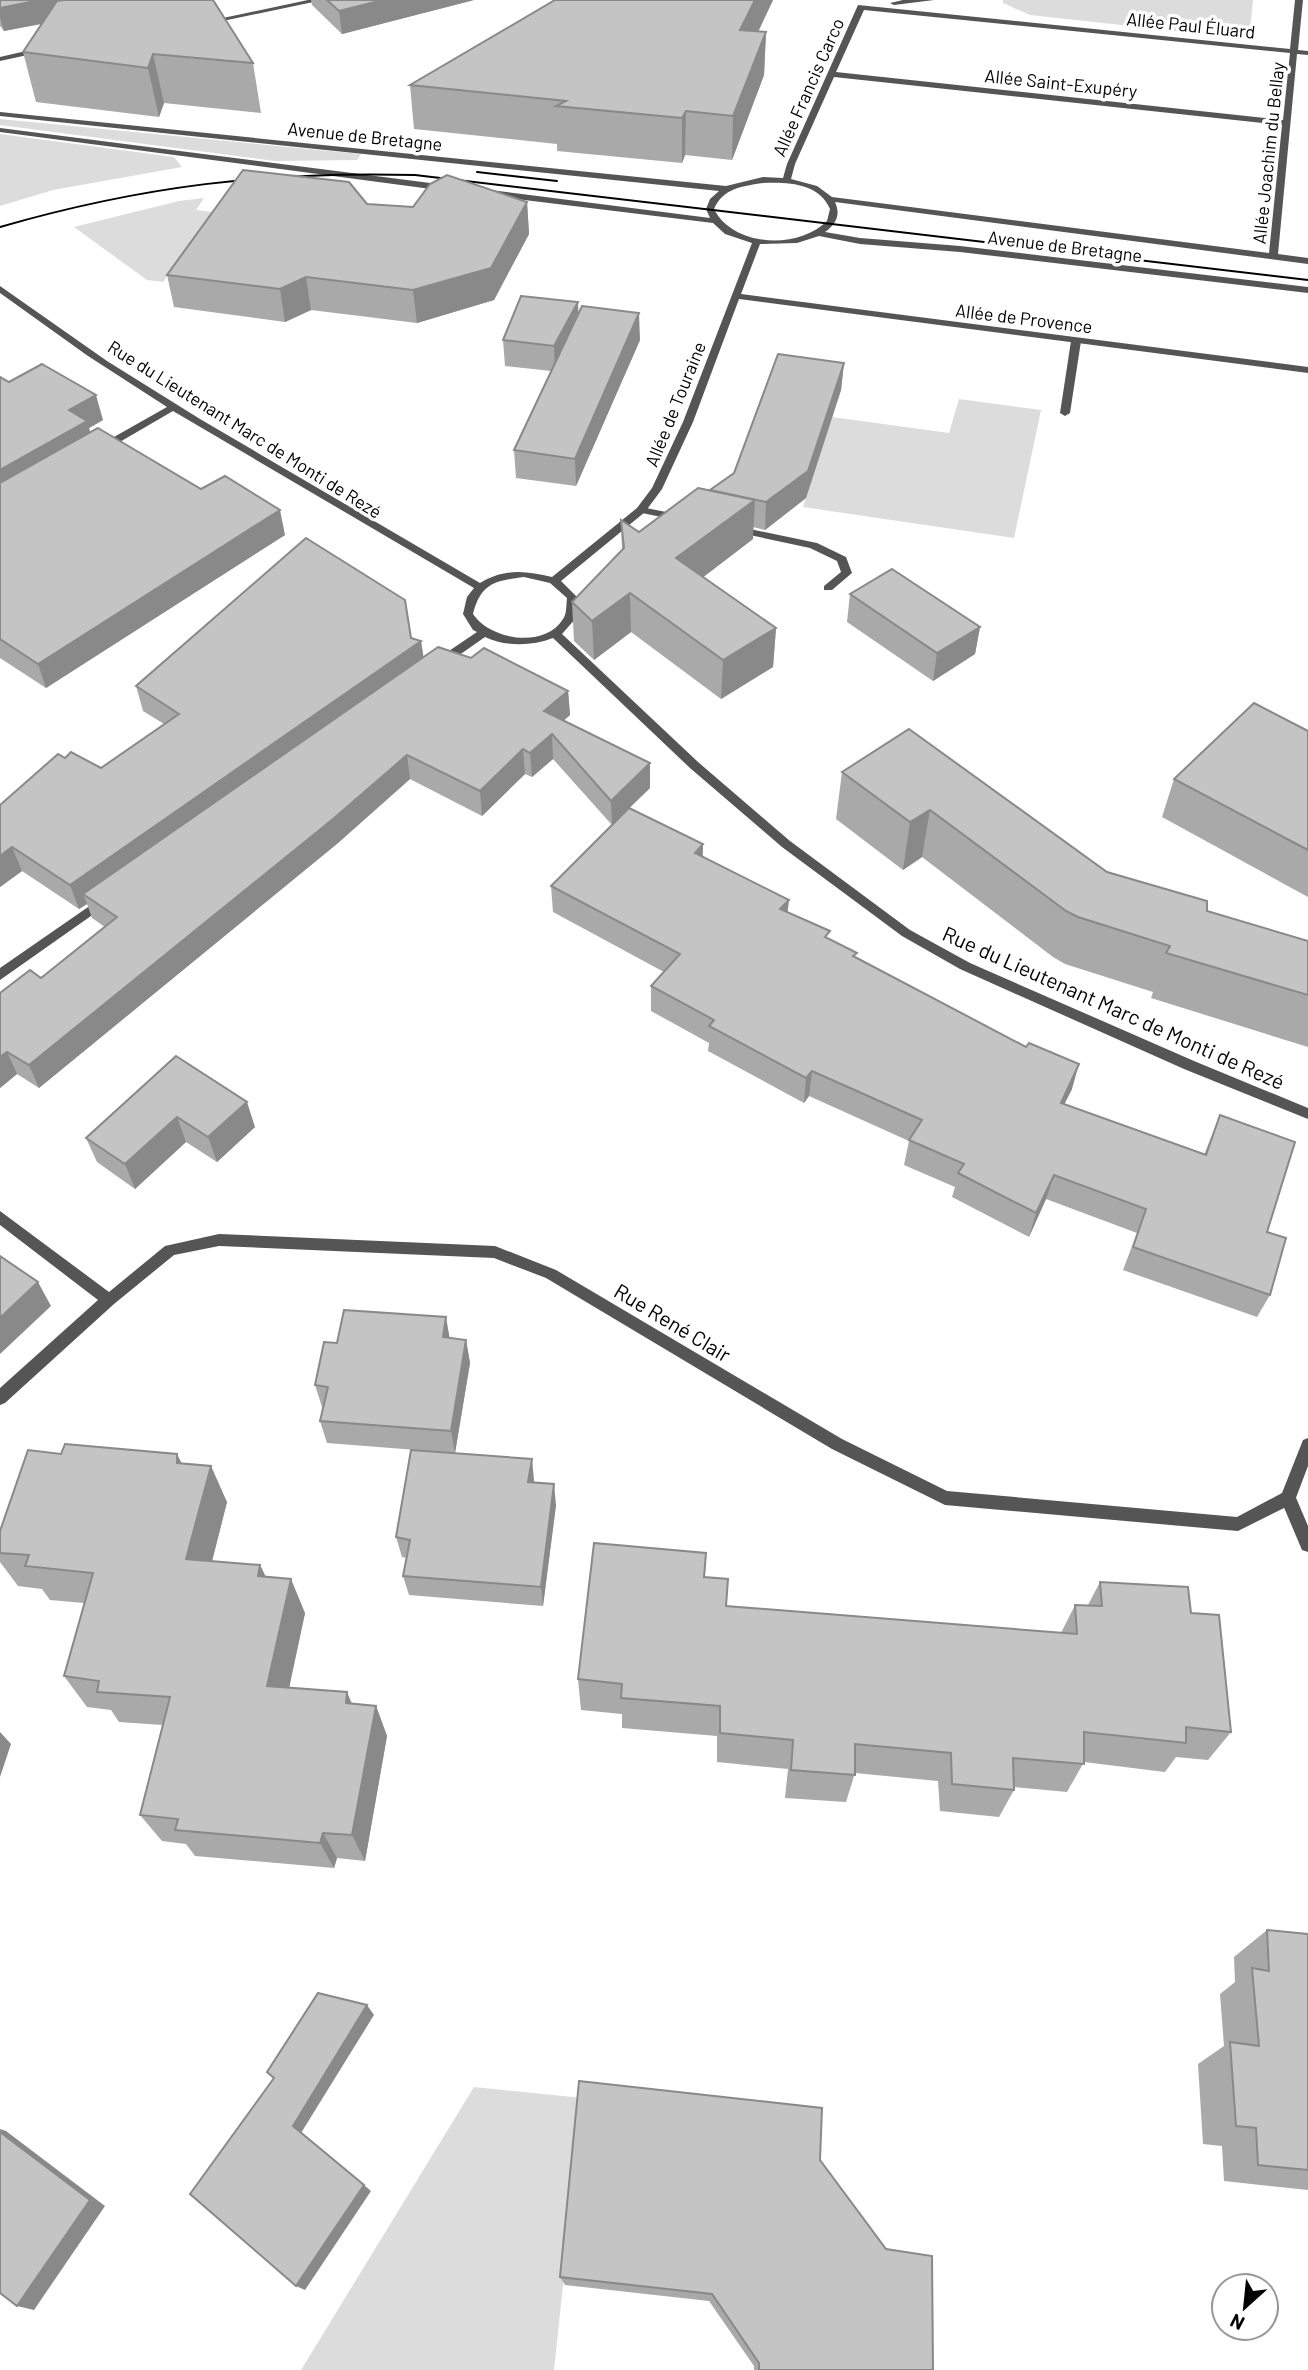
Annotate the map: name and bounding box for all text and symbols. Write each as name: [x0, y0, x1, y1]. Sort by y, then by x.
street label: Allée Paul Éluard: [1126, 7, 1256, 43]
street label: Allée Francis Carco: [768, 14, 848, 160]
street label: Allée Joachim du Bellay: [1247, 61, 1289, 245]
street label: Allée Saint-Exupéry: [984, 64, 1138, 102]
street label: Avenue de Bretagne: [286, 117, 444, 155]
street label: Avenue de Bretagne: [986, 226, 1144, 266]
street label: Allée de Provence: [954, 299, 1094, 337]
street label: Rue du Lieutenant Marc de Monti de Rezé: [104, 335, 386, 523]
street label: Allée de Touraine: [640, 338, 710, 470]
street label: Rue du Lieutenant Marc de Monti de Rezé: [939, 920, 1289, 1094]
street label: Rue René Clair: [610, 1277, 736, 1367]
north arrow: [1210, 2272, 1280, 2342]
text: N: [1226, 2309, 1248, 2336]

